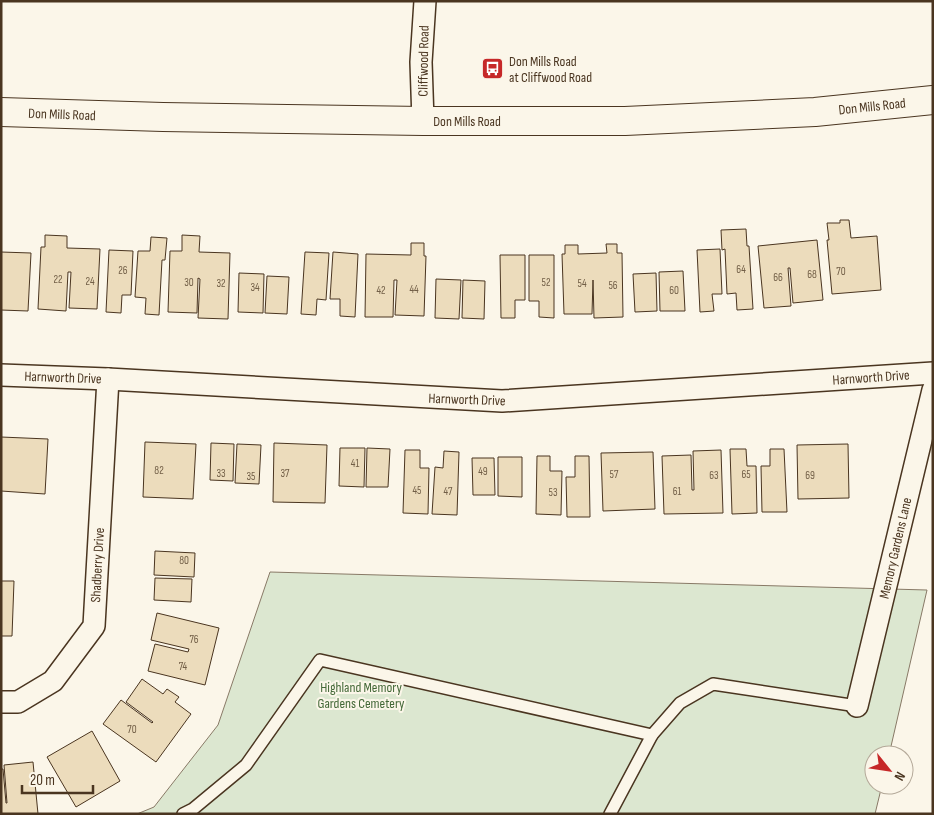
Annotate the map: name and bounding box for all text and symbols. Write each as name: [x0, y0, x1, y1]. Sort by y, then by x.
street label: Cliffwood Road: [414, 25, 433, 97]
place label: Don Mills Road at Cliffwood Road: [509, 53, 592, 86]
bus stop icon: Don Mills Road at Cliffwood Road: [481, 57, 505, 81]
street label: Don Mills Road: [838, 94, 907, 118]
street label: Don Mills Road: [28, 105, 96, 124]
street label: Don Mills Road: [433, 113, 501, 130]
house number: 64: [736, 263, 746, 276]
house number: 26: [118, 264, 128, 277]
house number: 70: [836, 265, 846, 278]
house number: 68: [807, 268, 817, 281]
house number: 66: [773, 271, 783, 284]
house number: 22: [53, 273, 63, 286]
house number: 24: [85, 275, 95, 288]
house number: 30: [184, 276, 194, 289]
house number: 52: [542, 276, 551, 289]
house number: 32: [216, 277, 226, 290]
house number: 54: [577, 277, 587, 290]
house number: 56: [608, 279, 618, 292]
house number: 34: [250, 281, 260, 294]
house number: 44: [409, 283, 419, 296]
house number: 42: [376, 284, 386, 297]
house number: 60: [669, 284, 679, 297]
street label: Harnworth Drive: [832, 366, 910, 389]
street label: Harnworth Drive: [24, 368, 102, 387]
street label: Harnworth Drive: [428, 390, 506, 409]
house number: 41: [351, 457, 359, 470]
house number: 82: [154, 464, 164, 477]
house number: 49: [478, 465, 488, 478]
house number: 33: [216, 467, 226, 480]
house number: 37: [280, 467, 290, 480]
house number: 57: [610, 468, 619, 481]
house number: 65: [741, 468, 751, 481]
house number: 63: [709, 469, 719, 482]
house number: 69: [805, 469, 815, 482]
house number: 35: [246, 470, 256, 483]
house number: 45: [412, 484, 422, 497]
house number: 47: [444, 485, 453, 498]
house number: 61: [673, 485, 681, 498]
house number: 53: [548, 486, 558, 499]
street label: Memory Gardens Lane: [876, 496, 915, 600]
street label: Shadberry Drive: [87, 527, 108, 603]
house number: 80: [179, 554, 189, 567]
house number: 76: [189, 633, 199, 646]
house number: 74: [179, 660, 188, 673]
park label: Highland Memory Gardens Cemetery: [318, 679, 405, 712]
house number: 70: [127, 723, 137, 736]
north arrow: [864, 745, 914, 795]
scale bar: [22, 762, 94, 794]
text: N: [891, 769, 909, 784]
text: 20 m: [30, 771, 55, 790]

